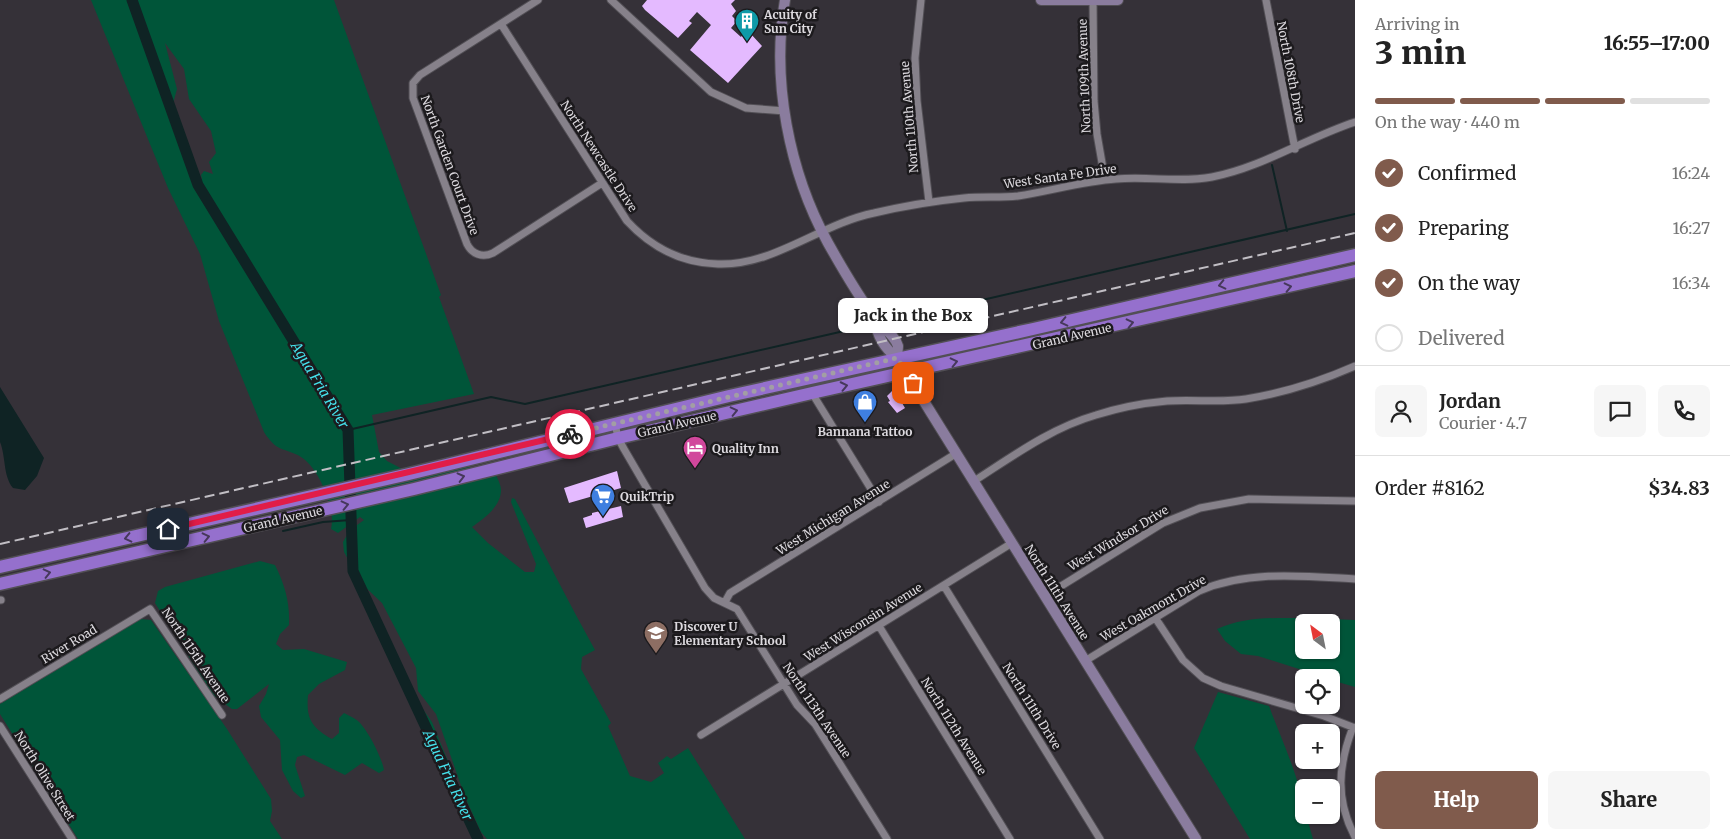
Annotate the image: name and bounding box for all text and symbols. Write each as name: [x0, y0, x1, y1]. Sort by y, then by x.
place label: Acuity of Sun City: [763, 7, 818, 36]
building icon: Acuity of Sun City: [734, 8, 760, 42]
text: Arriving in: [1375, 14, 1460, 34]
street label: North 109th Avenue: [1075, 19, 1093, 133]
street label: North 108th Drive: [1274, 20, 1308, 124]
text: 16:55–17:00: [1604, 31, 1710, 55]
text: 3 min: [1375, 33, 1466, 73]
street label: North 110th Avenue: [897, 60, 921, 174]
street label: North Garden Court Drive: [418, 93, 482, 237]
street label: North Newcastle Drive: [557, 98, 641, 214]
text: On the way · 440 m: [1375, 112, 1520, 132]
icon: check: [1375, 159, 1403, 187]
street label: West Santa Fe Drive: [1002, 161, 1117, 191]
text: Confirmed: [1418, 161, 1516, 185]
text: 16:24: [1672, 163, 1710, 183]
icon: check: [1375, 214, 1403, 242]
text: Preparing: [1418, 216, 1509, 240]
text: 16:27: [1672, 218, 1710, 238]
icon: check: [1375, 269, 1403, 297]
text: On the way: [1418, 271, 1520, 295]
text: 16:34: [1672, 273, 1710, 293]
one-way arrow: [1218, 280, 1227, 290]
one-way arrow: [1283, 282, 1292, 292]
callout: Jack in the Box: [838, 298, 988, 333]
text: Jack in the Box: [854, 305, 972, 325]
one-way arrow: [1059, 316, 1068, 327]
one-way arrow: [1125, 318, 1134, 329]
street label: Grand Avenue: [1031, 320, 1113, 352]
text: Delivered: [1418, 326, 1505, 350]
water label: Agua Fria River: [287, 338, 353, 432]
one-way arrow: [949, 357, 958, 368]
pin: [892, 362, 934, 404]
icon: bag: [899, 369, 927, 397]
one-way arrow: [840, 381, 849, 391]
button: person: [1375, 385, 1427, 437]
button: chat: [1594, 385, 1646, 437]
button: phone: [1658, 385, 1710, 437]
shop icon: Bannana Tattoo: [852, 389, 878, 423]
text: Jordan: [1439, 389, 1501, 413]
one-way arrow: [729, 406, 738, 417]
street label: Grand Avenue: [636, 408, 718, 440]
courier: [545, 409, 595, 459]
text: Courier · 4.7: [1439, 413, 1527, 433]
icon: bike: [556, 420, 584, 448]
place label: Bannana Tattoo: [817, 424, 913, 439]
hotel icon: Quality Inn: [682, 435, 708, 469]
place label: Quality Inn: [712, 441, 779, 456]
one-way arrow: [457, 472, 466, 483]
street label: West Michigan Avenue: [773, 476, 893, 559]
text: Order #8162: [1375, 476, 1485, 500]
text: $34.83: [1648, 476, 1710, 500]
supermarket icon: QuikTrip: [590, 483, 616, 517]
place label: QuikTrip: [620, 489, 674, 504]
one-way arrow: [340, 500, 349, 511]
street label: West Windsor Drive: [1064, 502, 1171, 574]
street label: Grand Avenue: [242, 503, 324, 535]
pin: [147, 508, 189, 550]
icon: home: [154, 515, 182, 543]
one-way arrow: [123, 532, 132, 543]
one-way arrow: [201, 532, 210, 543]
street label: North 111th Avenue: [1022, 542, 1092, 642]
one-way arrow: [43, 568, 52, 579]
street label: West Oakmont Drive: [1097, 572, 1208, 645]
street label: West Wisconsin Avenue: [800, 580, 925, 665]
street label: North 115th Avenue: [159, 605, 233, 705]
north arrow: [1295, 614, 1340, 659]
map controls: [1295, 614, 1340, 824]
place label: Discover U Elementary School: [674, 619, 786, 648]
school or university icon: Discover U Elementary School: [643, 620, 669, 654]
street label: River Road: [38, 621, 100, 667]
street label: North 113th Avenue: [780, 660, 854, 760]
street label: North 111th Drive: [1000, 660, 1064, 752]
button: locate: [1295, 669, 1340, 714]
street label: North 112th Avenue: [918, 675, 990, 777]
button: +: [1295, 724, 1340, 769]
water label: Agua Fria River: [419, 726, 477, 824]
street label: North Olive Street: [11, 728, 79, 824]
button: Help: [1375, 771, 1538, 829]
button: Share: [1548, 771, 1710, 829]
button: −: [1295, 779, 1340, 824]

